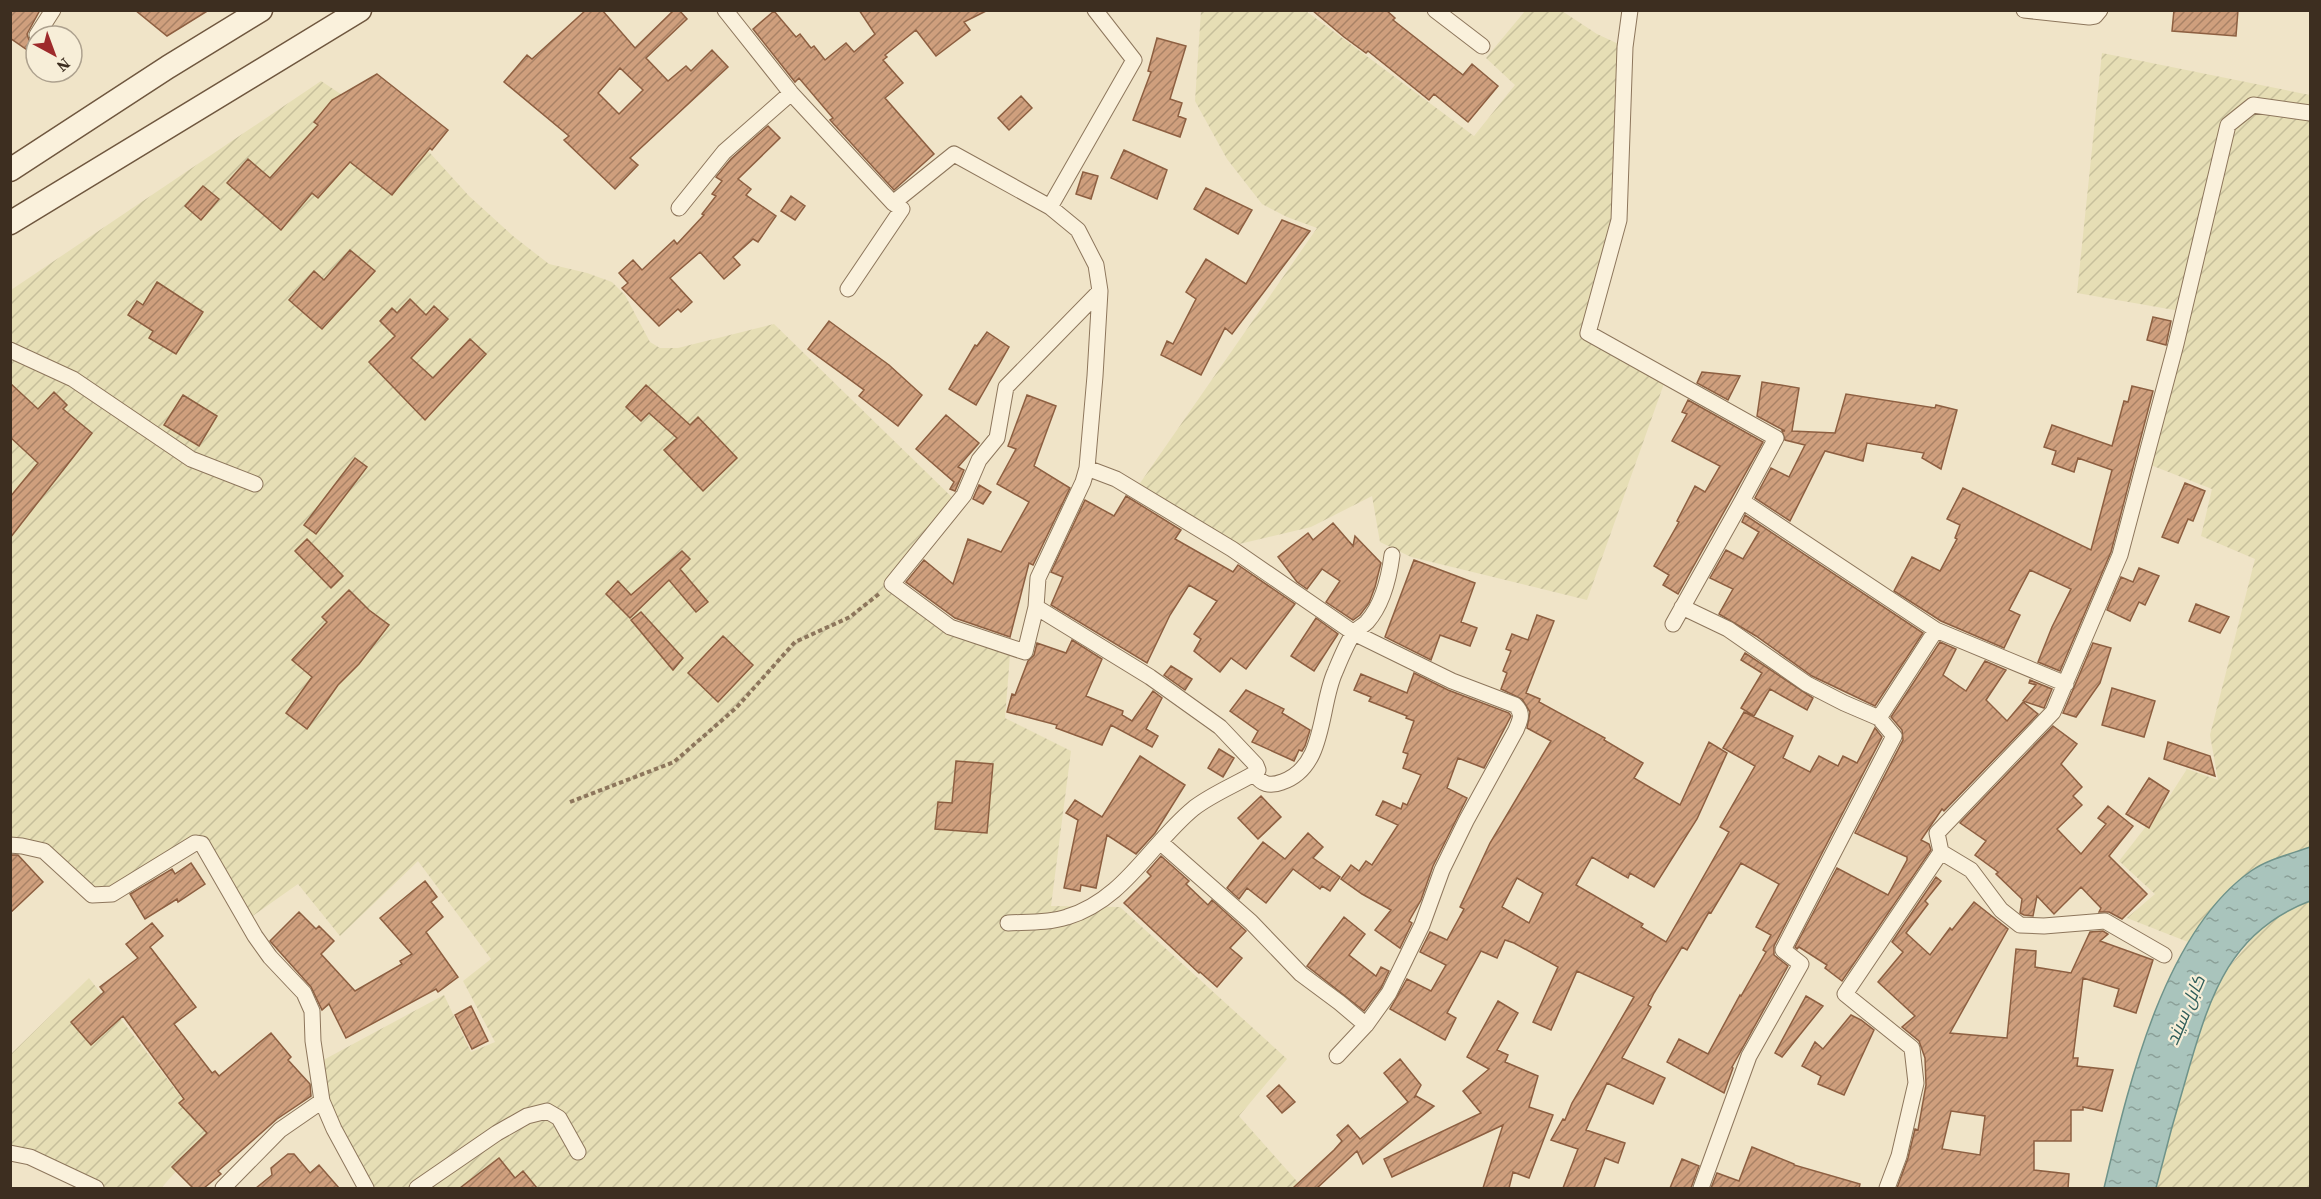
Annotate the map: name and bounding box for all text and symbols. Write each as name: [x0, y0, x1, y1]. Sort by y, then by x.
north arrow: [24, 24, 84, 84]
text: N: [52, 53, 75, 78]
water label: کابل سيند: [2159, 971, 2211, 1049]

